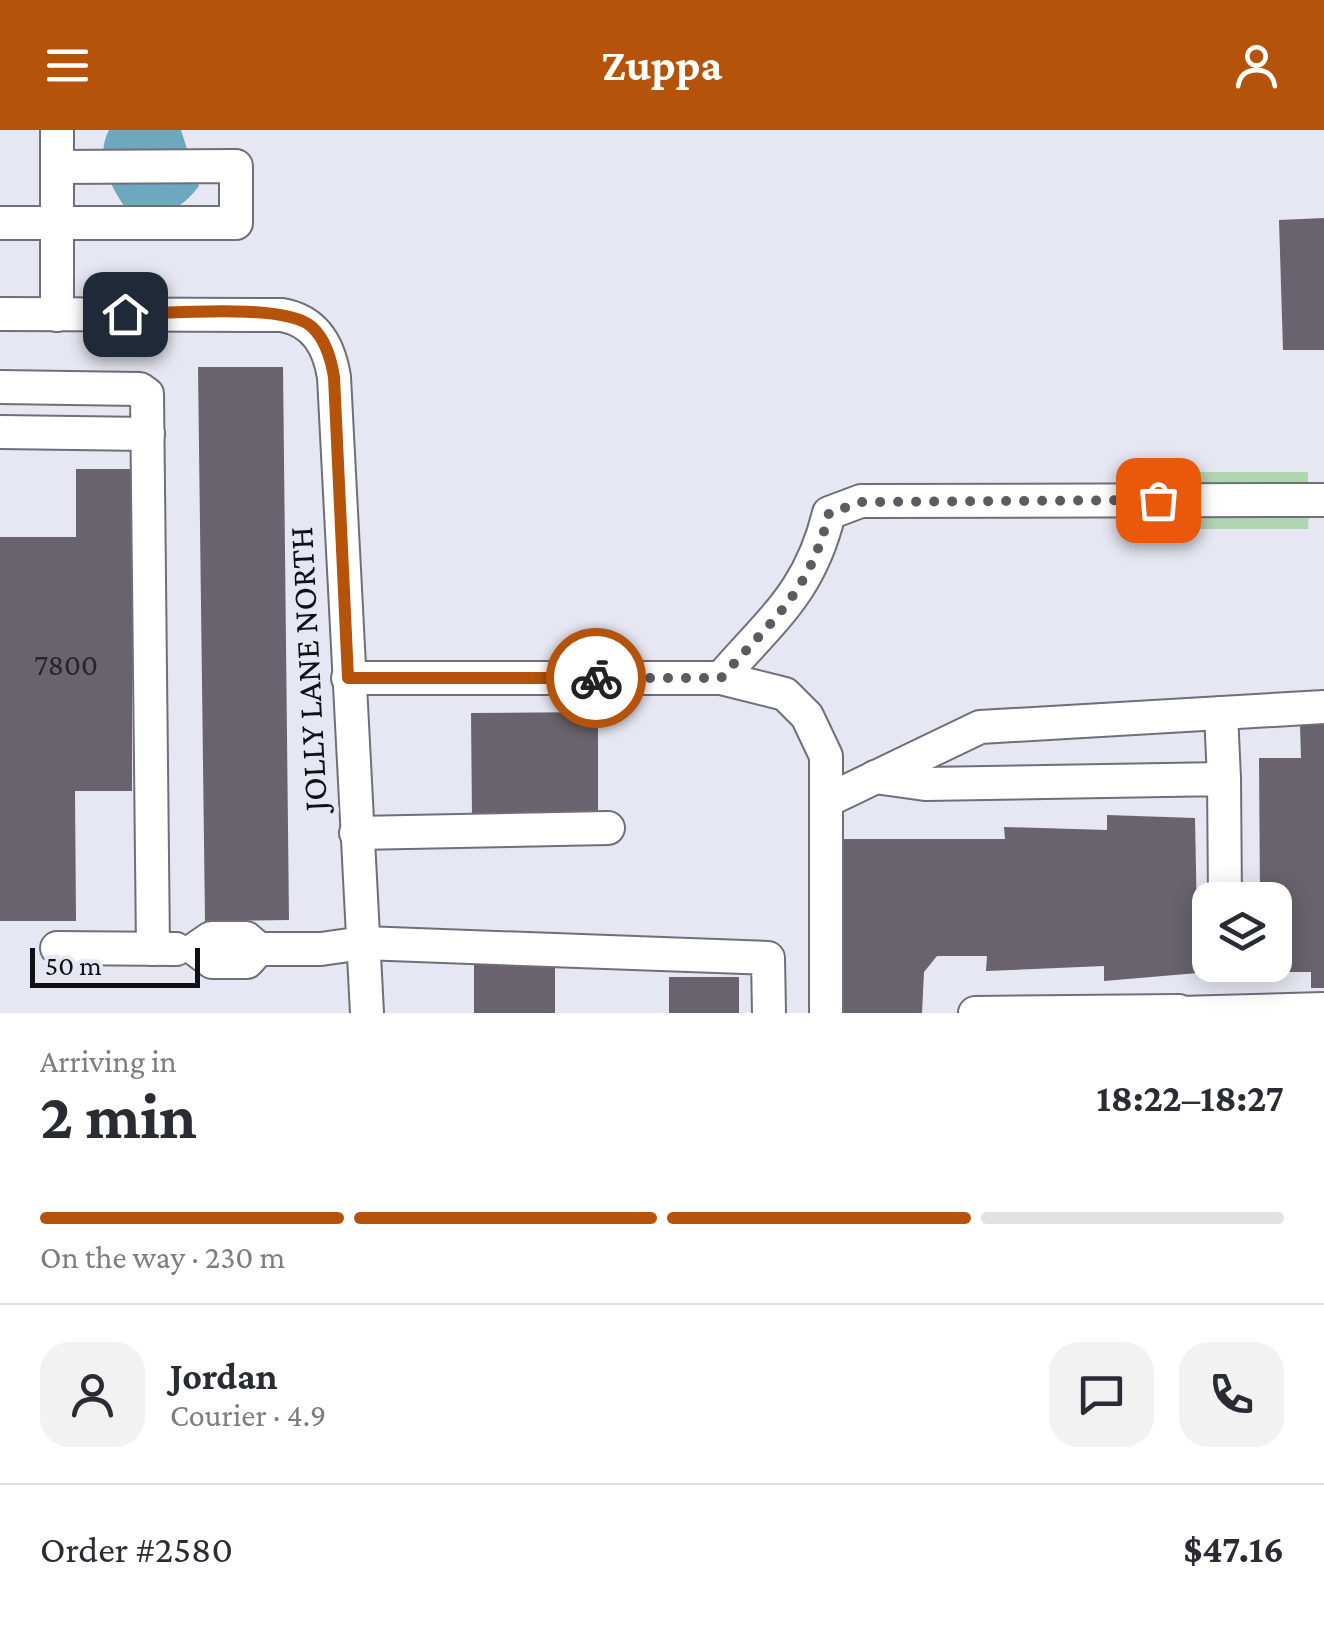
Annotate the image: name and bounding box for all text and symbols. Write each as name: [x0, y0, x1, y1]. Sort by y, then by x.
icon: menu: [40, 38, 95, 93]
icon: person: [1229, 38, 1284, 93]
text: Zuppa: [602, 40, 722, 90]
pin: [83, 272, 168, 357]
icon: home: [98, 287, 153, 342]
pin: [1116, 458, 1201, 543]
icon: bag: [1131, 473, 1186, 528]
street label: JOLLY LANE NORTH: [281, 526, 335, 815]
courier: [546, 628, 646, 728]
house number: 7800: [34, 648, 98, 681]
icon: bike: [569, 651, 624, 706]
map controls: [1192, 882, 1292, 982]
button: layers: [1192, 882, 1292, 982]
scale bar: [30, 943, 200, 988]
text: 50 m: [45, 950, 102, 981]
text: Arriving in: [40, 1043, 177, 1079]
text: 18:22–18:27: [1097, 1077, 1284, 1119]
text: 2 min: [40, 1080, 197, 1152]
text: On the way · 230 m: [40, 1239, 285, 1275]
button: person: [40, 1342, 145, 1447]
button: chat: [1049, 1342, 1154, 1447]
button: phone: [1179, 1342, 1284, 1447]
text: Jordan: [170, 1355, 278, 1397]
text: Courier · 4.9: [170, 1397, 326, 1433]
text: Order #2580: [40, 1528, 233, 1570]
text: $47.16: [1183, 1528, 1284, 1570]

